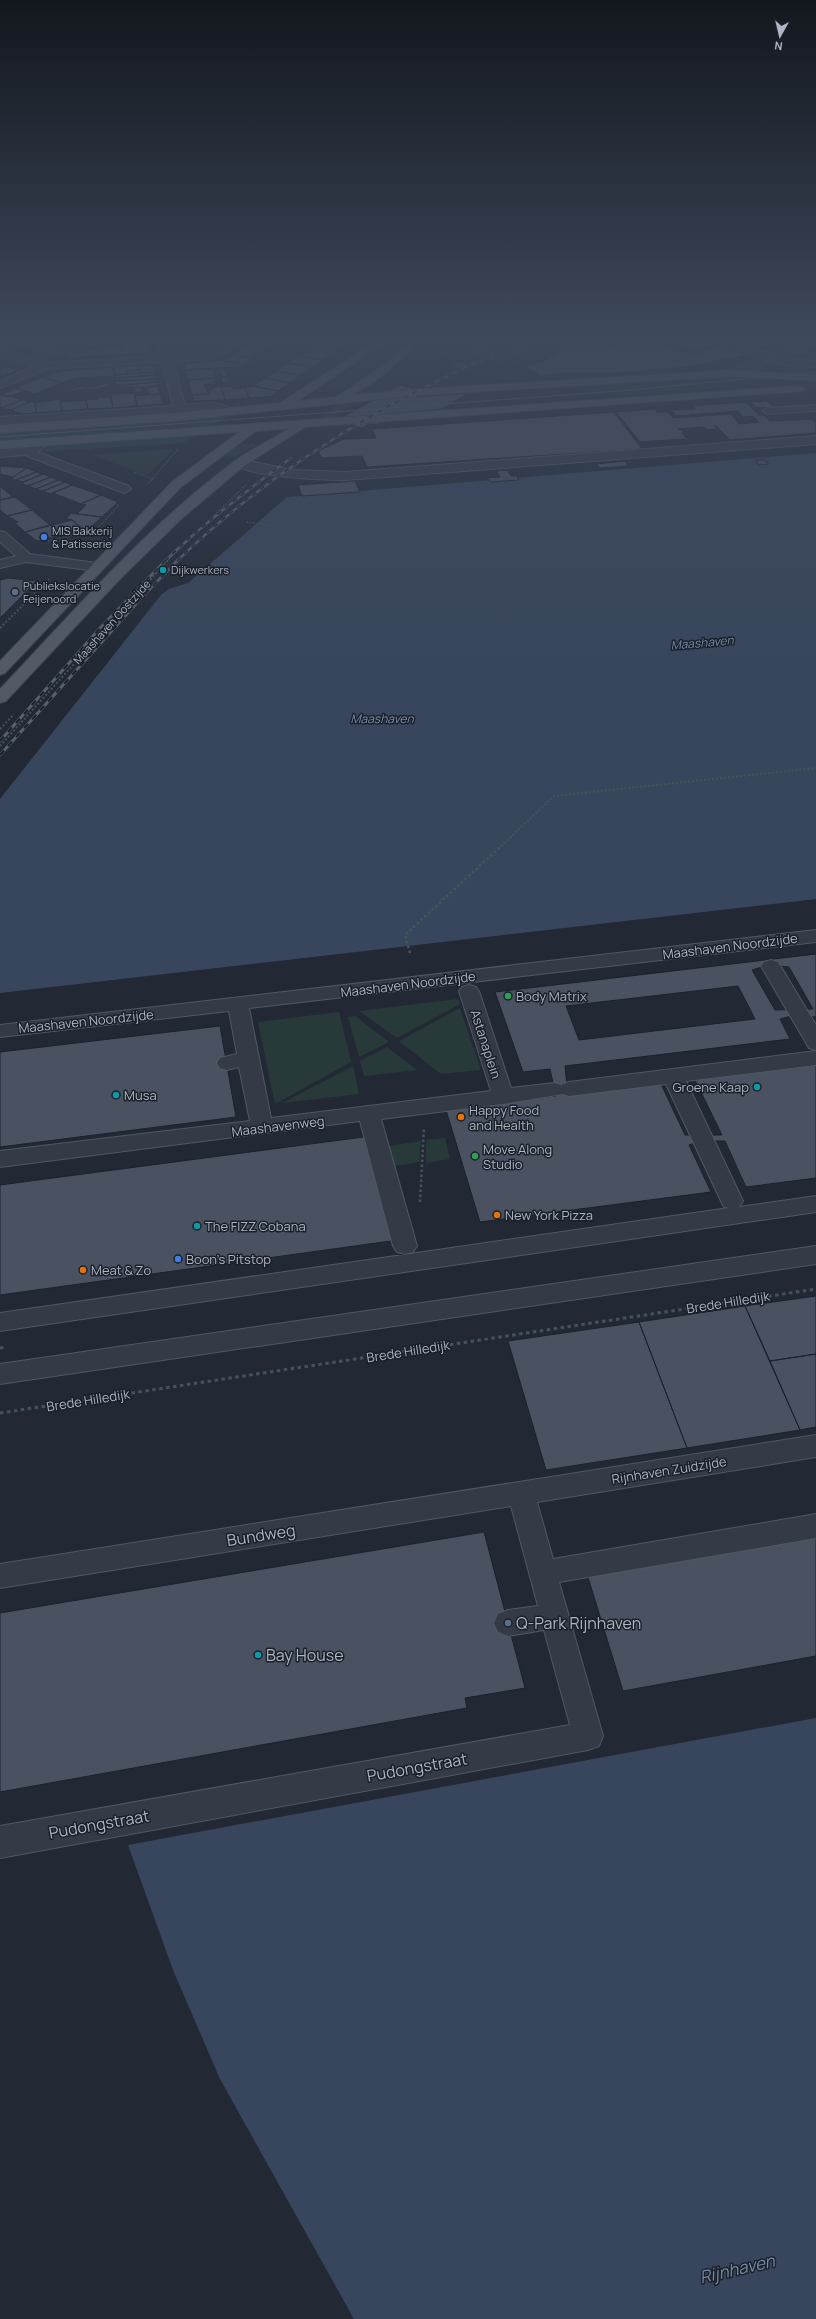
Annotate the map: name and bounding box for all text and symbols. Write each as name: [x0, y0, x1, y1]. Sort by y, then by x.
north arrow: [760, 16, 800, 56]
text: N: [773, 38, 783, 54]
place label: MIS Bakkerij & Patisserie: [52, 523, 112, 551]
marker: MIS Bakkerij & Patisserie: [39, 532, 49, 542]
place label: Dijkwerkers: [171, 562, 229, 577]
marker: Dijkwerkers: [158, 565, 168, 575]
street label: Maashaven Oostzijde: [70, 576, 154, 667]
place label: Publiekslocatie Feijenoord: [23, 578, 101, 606]
marker: Publiekslocatie Feijenoord: [10, 587, 20, 597]
water label: Maashaven: [670, 631, 735, 654]
water label: Maashaven: [350, 710, 414, 727]
street label: Maashaven Noordzijde: [661, 929, 799, 963]
street label: Maashaven Noordzijde: [339, 967, 477, 1001]
place label: Body Matrix: [516, 987, 587, 1005]
marker: Body Matrix: [503, 991, 513, 1001]
street label: Maashaven Noordzijde: [17, 1005, 155, 1037]
street label: Astanaplein: [466, 1007, 506, 1081]
place label: Groene Kaap: [672, 1078, 749, 1096]
marker: Groene Kaap: [752, 1082, 762, 1092]
place label: Musa: [124, 1086, 157, 1104]
marker: Musa: [111, 1090, 121, 1100]
place label: Happy Food and Health: [469, 1101, 539, 1134]
street label: Maashavenweg: [231, 1111, 325, 1141]
marker: Happy Food and Health: [456, 1112, 466, 1122]
place label: Move Along Studio: [483, 1140, 552, 1173]
marker: Move Along Studio: [470, 1151, 480, 1161]
place label: New York Pizza: [505, 1206, 593, 1224]
marker: New York Pizza: [492, 1210, 502, 1220]
place label: The FIZZ Cobana: [205, 1217, 306, 1235]
marker: The FIZZ Cobana: [192, 1221, 202, 1231]
place label: Boon's Pitstop: [186, 1250, 271, 1268]
marker: Boon's Pitstop: [173, 1254, 183, 1264]
place label: Meat & Zo: [91, 1261, 151, 1279]
marker: Meat & Zo: [78, 1265, 88, 1275]
street label: Brede Hilledijk: [685, 1286, 771, 1317]
street label: Brede Hilledijk: [365, 1335, 451, 1366]
street label: Brede Hilledijk: [45, 1384, 131, 1415]
street label: Rijnhaven Zuidzijde: [610, 1452, 728, 1488]
street label: Bundweg: [225, 1519, 297, 1551]
place label: Q-Park Rijnhaven: [516, 1612, 641, 1634]
marker: Q-Park Rijnhaven: [503, 1618, 513, 1628]
place label: Bay House: [266, 1644, 344, 1666]
marker: Bay House: [253, 1650, 263, 1660]
street label: Pudongstraat: [365, 1747, 469, 1787]
street label: Pudongstraat: [47, 1804, 151, 1844]
water label: Rijnhaven: [697, 2249, 778, 2288]

